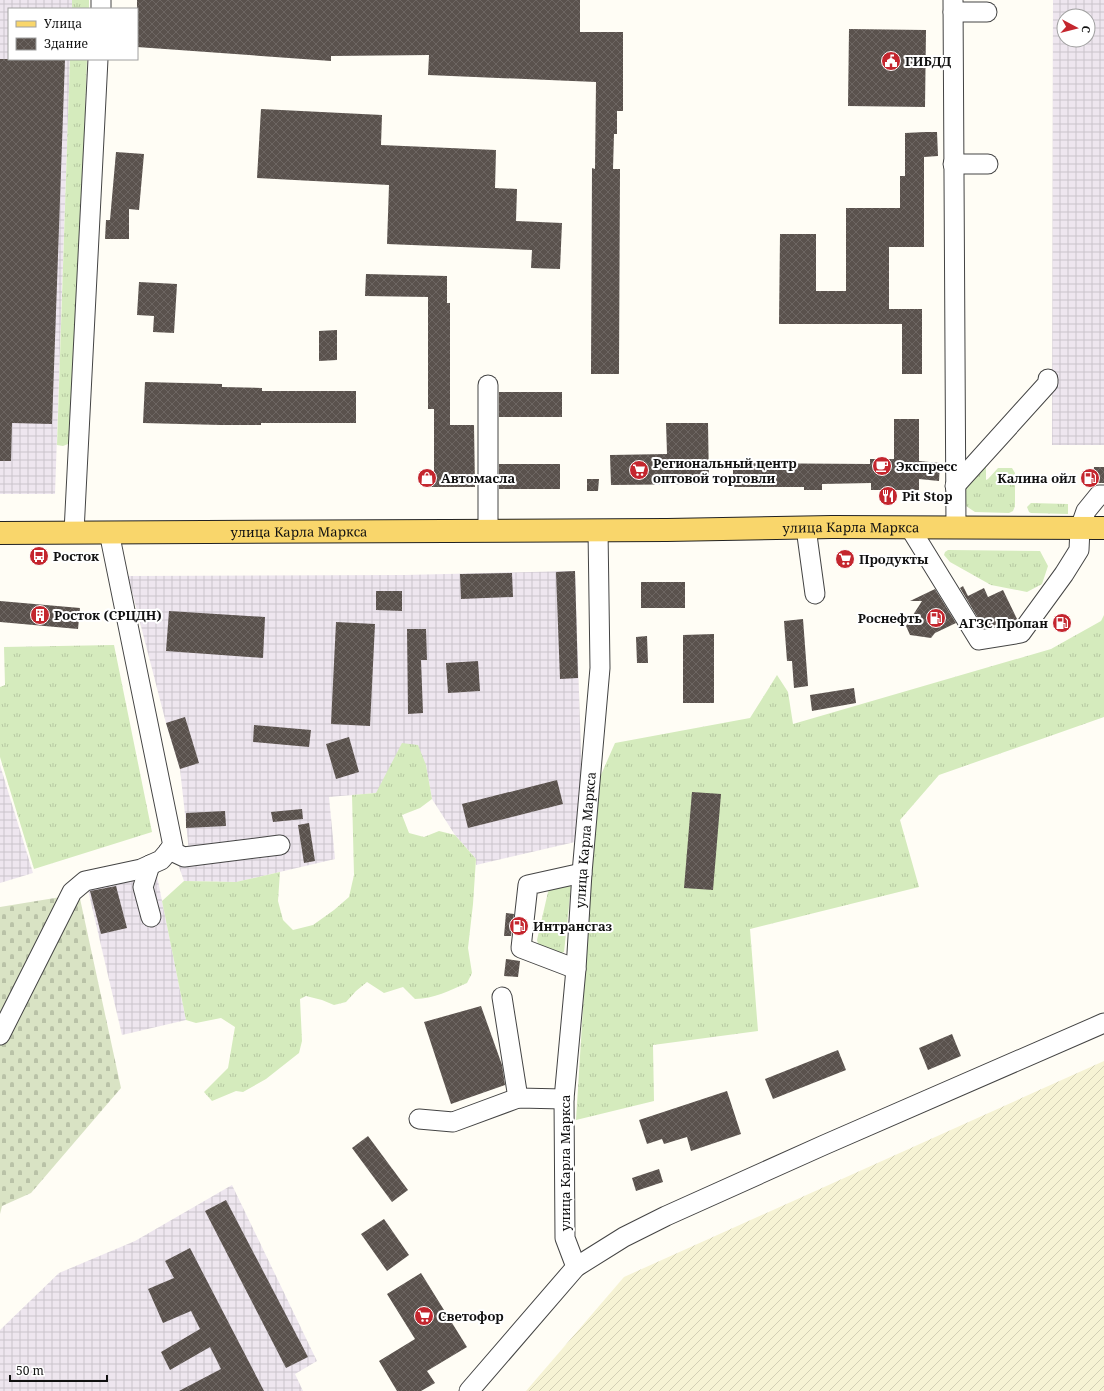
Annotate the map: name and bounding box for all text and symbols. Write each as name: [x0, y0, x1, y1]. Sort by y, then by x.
legend: [8, 8, 138, 60]
north arrow: [1056, 8, 1096, 48]
text: Улица: [44, 15, 82, 32]
text: С: [1079, 25, 1094, 34]
text: Здание: [44, 35, 88, 52]
public building icon: ГИБДД: [880, 50, 902, 72]
place label: ГИБДД: [905, 52, 952, 70]
place label: Региональный центр оптовой торговли: [653, 454, 797, 487]
cafe icon: Экспресс: [871, 455, 893, 477]
place label: Экспресс: [896, 457, 958, 475]
supermarket icon: Региональный центр оптовой торговли: [628, 459, 650, 481]
shop icon: Автомасла: [416, 467, 438, 489]
fuel station icon: Калина ойл: [1079, 467, 1101, 489]
place label: Автомасла: [441, 469, 515, 487]
place label: Калина ойл: [997, 469, 1076, 487]
restaurant icon: Pit Stop: [877, 485, 899, 507]
place label: Pit Stop: [902, 487, 953, 505]
street label: улица Карла Маркса: [782, 518, 919, 537]
street label: улица Карла Маркса: [231, 522, 367, 541]
bus stop icon: Росток: [28, 545, 50, 567]
place label: Росток: [53, 547, 100, 565]
supermarket icon: Продукты: [834, 548, 856, 570]
place label: Продукты: [859, 550, 929, 568]
building icon: Росток (СРЦДН): [29, 604, 51, 626]
place label: Росток (СРЦДН): [54, 606, 162, 624]
fuel station icon: Роснефть: [925, 607, 947, 629]
place label: Роснефть: [858, 609, 923, 627]
fuel station icon: АГЗС Пропан: [1051, 612, 1073, 634]
place label: АГЗС Пропан: [959, 614, 1048, 632]
street label: улица Карла Маркса: [571, 771, 600, 909]
fuel station icon: Интрансгаз: [508, 915, 530, 937]
place label: Интрансгаз: [533, 917, 613, 935]
street label: улица Карла Маркса: [556, 1095, 574, 1231]
supermarket icon: Светофор: [413, 1305, 435, 1327]
place label: Светофор: [438, 1307, 504, 1325]
scale bar: [10, 1357, 107, 1383]
text: 50 m: [16, 1362, 44, 1379]

